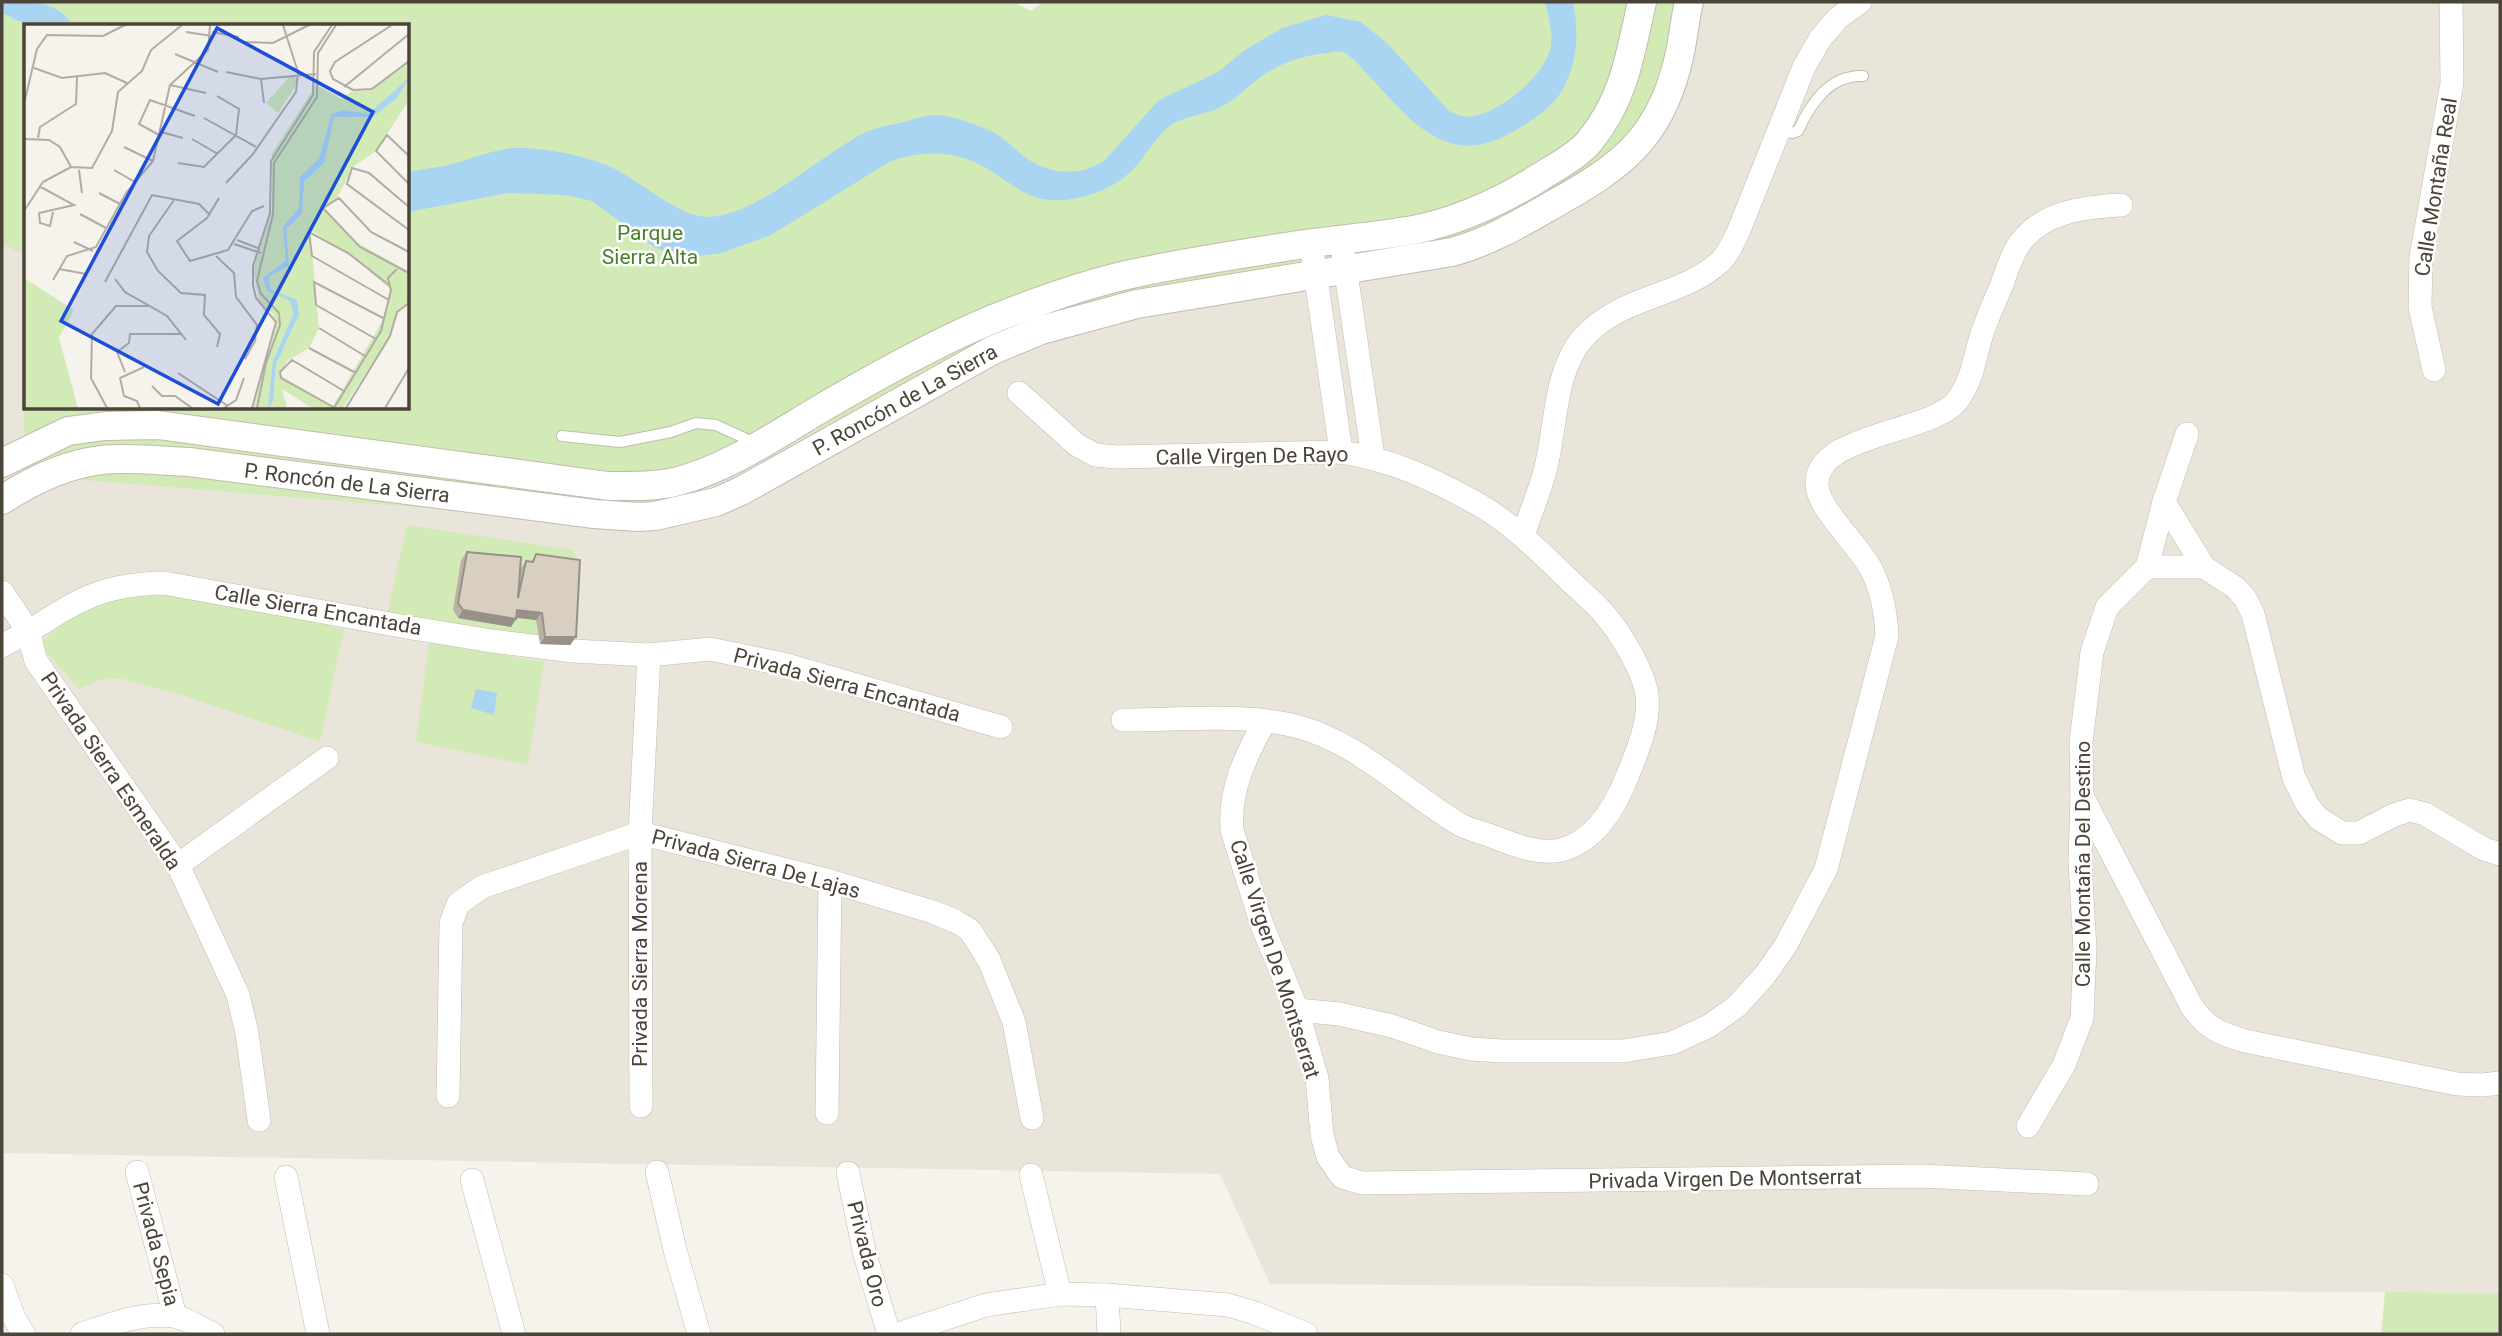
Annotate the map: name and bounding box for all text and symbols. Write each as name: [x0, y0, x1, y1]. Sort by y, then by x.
inset map: [24, 24, 410, 410]
street label: Calle Montaña Real: [2410, 96, 2462, 278]
park label: Parque Sierra Alta: [602, 221, 698, 269]
street label: P. Roncón de La Sierra: [809, 339, 1001, 461]
street label: Calle Virgen De Rayo: [1155, 442, 1349, 470]
street label: P. Roncón de La Sierra: [243, 458, 451, 508]
street label: Calle Sierra Encantada: [213, 580, 423, 640]
street label: Privada Sierra Encantada: [731, 643, 963, 727]
street label: Privada Sierra Esmeralda: [36, 668, 186, 874]
street label: Calle Montaña Del Destino: [2071, 741, 2095, 987]
street label: Privada Sierra De Lajas: [649, 825, 863, 903]
street label: Calle Virgen De Montserrat: [1225, 837, 1325, 1082]
street label: Privada Sierra Morena: [628, 861, 652, 1067]
street label: Privada Virgen De Montserrat: [1588, 1165, 1862, 1193]
street label: Privada Sepia: [128, 1179, 184, 1309]
street label: Privada Oro: [842, 1198, 892, 1310]

